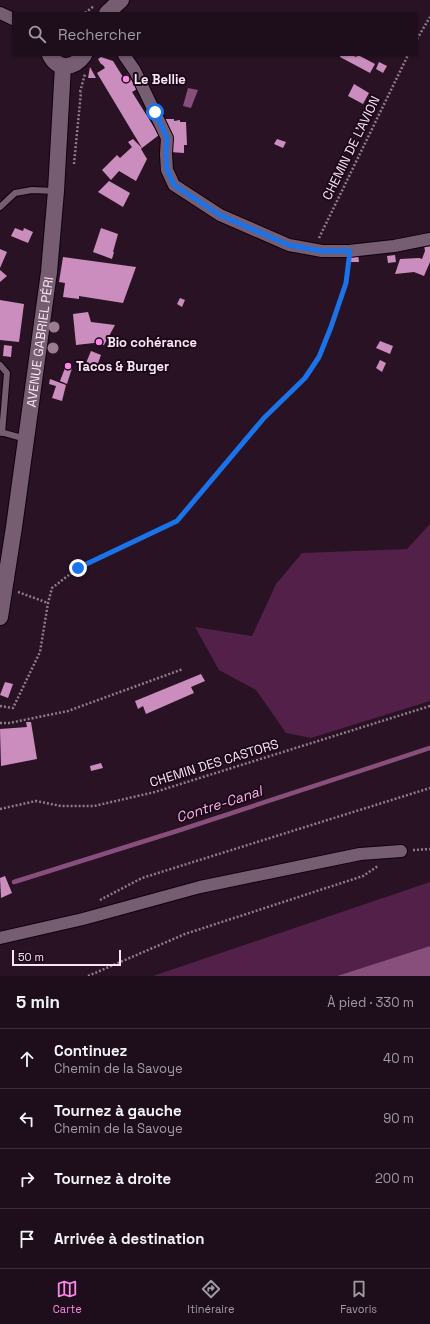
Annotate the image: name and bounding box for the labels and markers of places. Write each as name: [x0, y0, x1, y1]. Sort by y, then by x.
place label: Le Bellie: [134, 71, 186, 88]
marker: Le Bellie: [121, 74, 131, 84]
place label: Bio cohérance: [107, 334, 197, 351]
marker: Bio cohérance: [94, 337, 104, 347]
place label: Tacos & Burger: [76, 358, 169, 375]
marker: Tacos & Burger: [63, 361, 73, 371]

